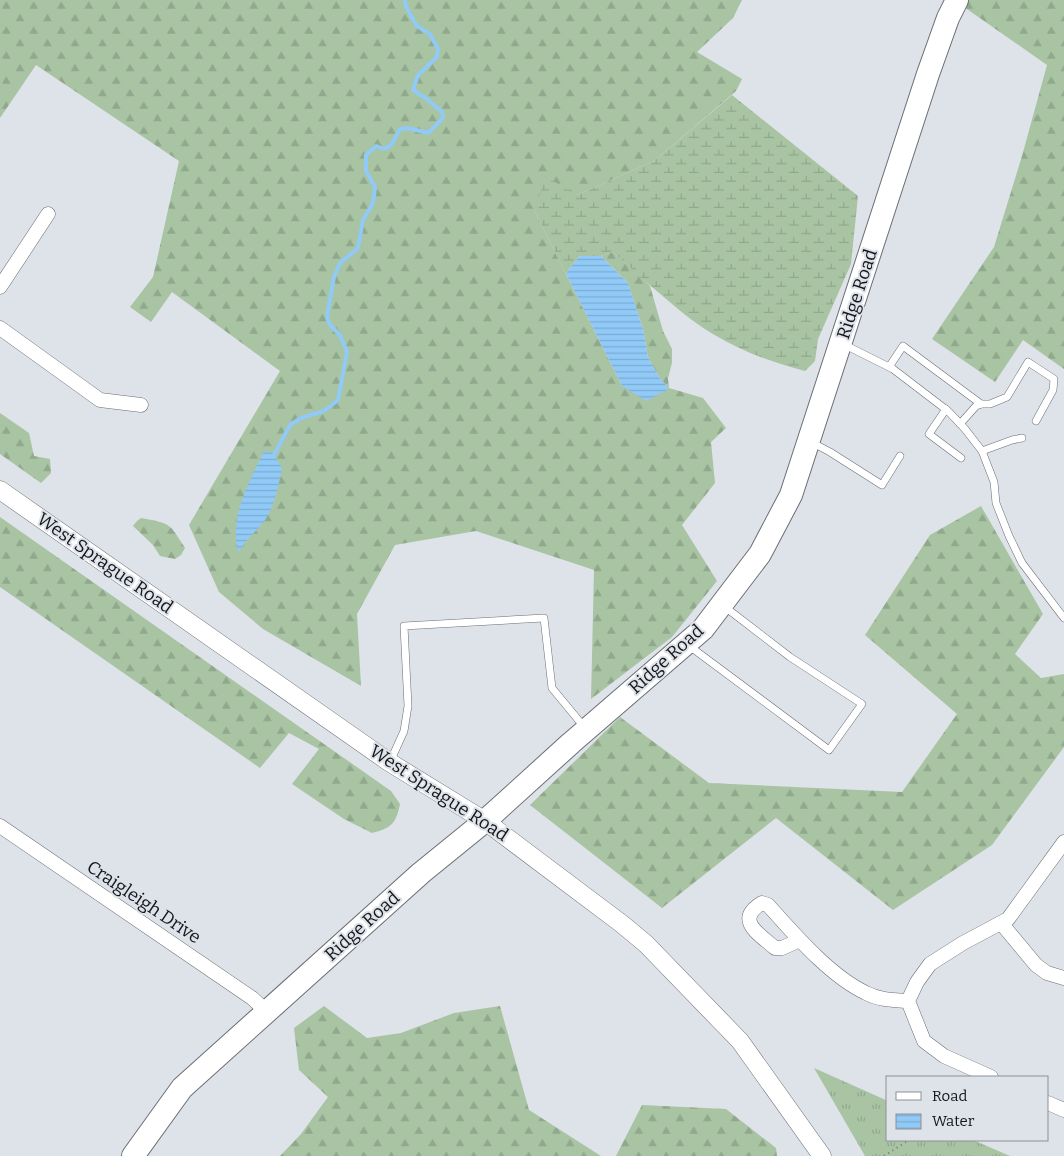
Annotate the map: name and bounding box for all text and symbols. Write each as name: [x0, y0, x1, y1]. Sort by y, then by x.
street label: Ridge Road: [832, 246, 882, 342]
street label: West Sprague Road: [33, 508, 177, 618]
street label: Ridge Road: [624, 619, 708, 698]
street label: West Sprague Road: [366, 740, 513, 846]
street label: Craigleigh Drive: [83, 856, 205, 948]
street label: Ridge Road: [320, 886, 404, 965]
legend: [886, 1076, 1049, 1141]
text: Road: [932, 1087, 967, 1105]
text: Water: [932, 1112, 975, 1130]

